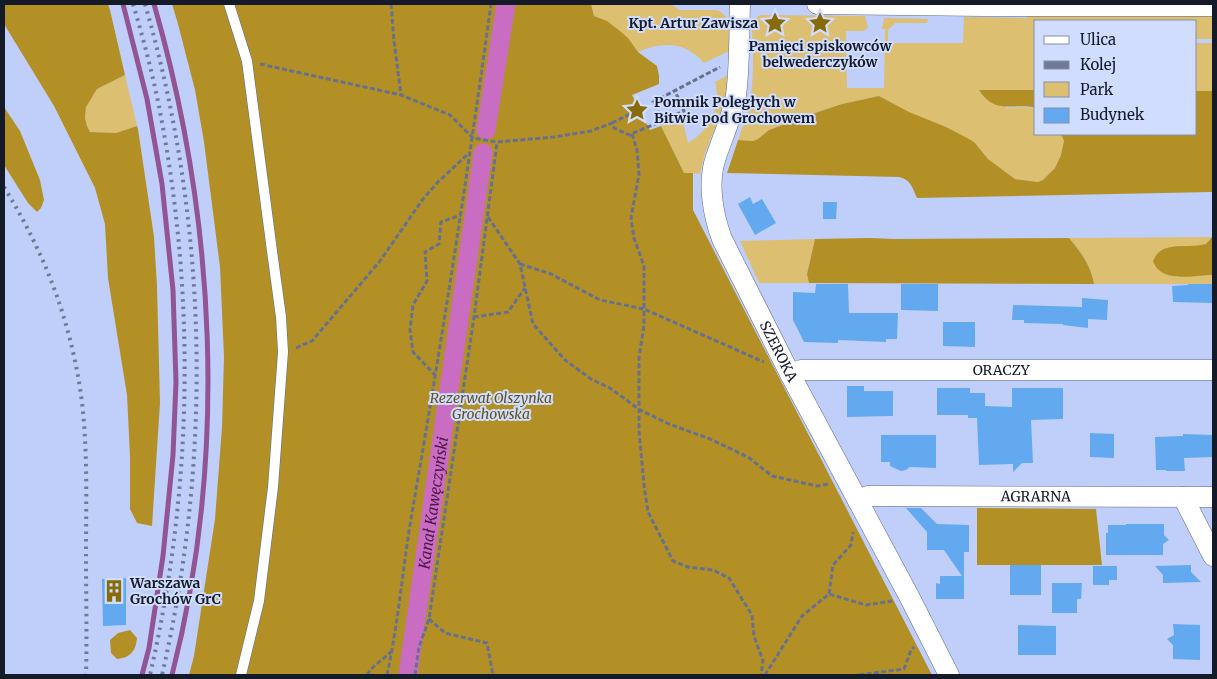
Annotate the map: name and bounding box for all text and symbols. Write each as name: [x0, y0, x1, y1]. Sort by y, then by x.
place icon: Kpt. Artur Zawisza: [762, 10, 788, 36]
place icon: Pamięci spiskowców belwederczyków: [807, 10, 833, 36]
place label: Kpt. Artur Zawisza: [628, 14, 758, 32]
legend: [1034, 20, 1197, 135]
text: Ulica: [1080, 30, 1116, 49]
place label: Pamięci spiskowców belwederczyków: [749, 37, 892, 71]
text: Kolej: [1080, 55, 1116, 74]
text: Park: [1080, 80, 1114, 99]
place label: Pomnik Poległych w Bitwie pod Grochowem: [654, 93, 815, 127]
place icon: Pomnik Poległych w Bitwie pod Grochowem: [624, 97, 650, 123]
text: Budynek: [1080, 105, 1145, 124]
street label: SZEROKA: [756, 318, 802, 385]
street label: ORACZY: [973, 361, 1031, 379]
park label: Rezerwat Olszynka Grochowska: [430, 389, 552, 423]
water label: Kanał Kawęczyński: [414, 435, 452, 571]
street label: AGRARNA: [1000, 487, 1071, 506]
place label: Warszawa Grochów GrC: [129, 574, 221, 608]
building icon: Warszawa Grochów GrC: [101, 578, 127, 604]

